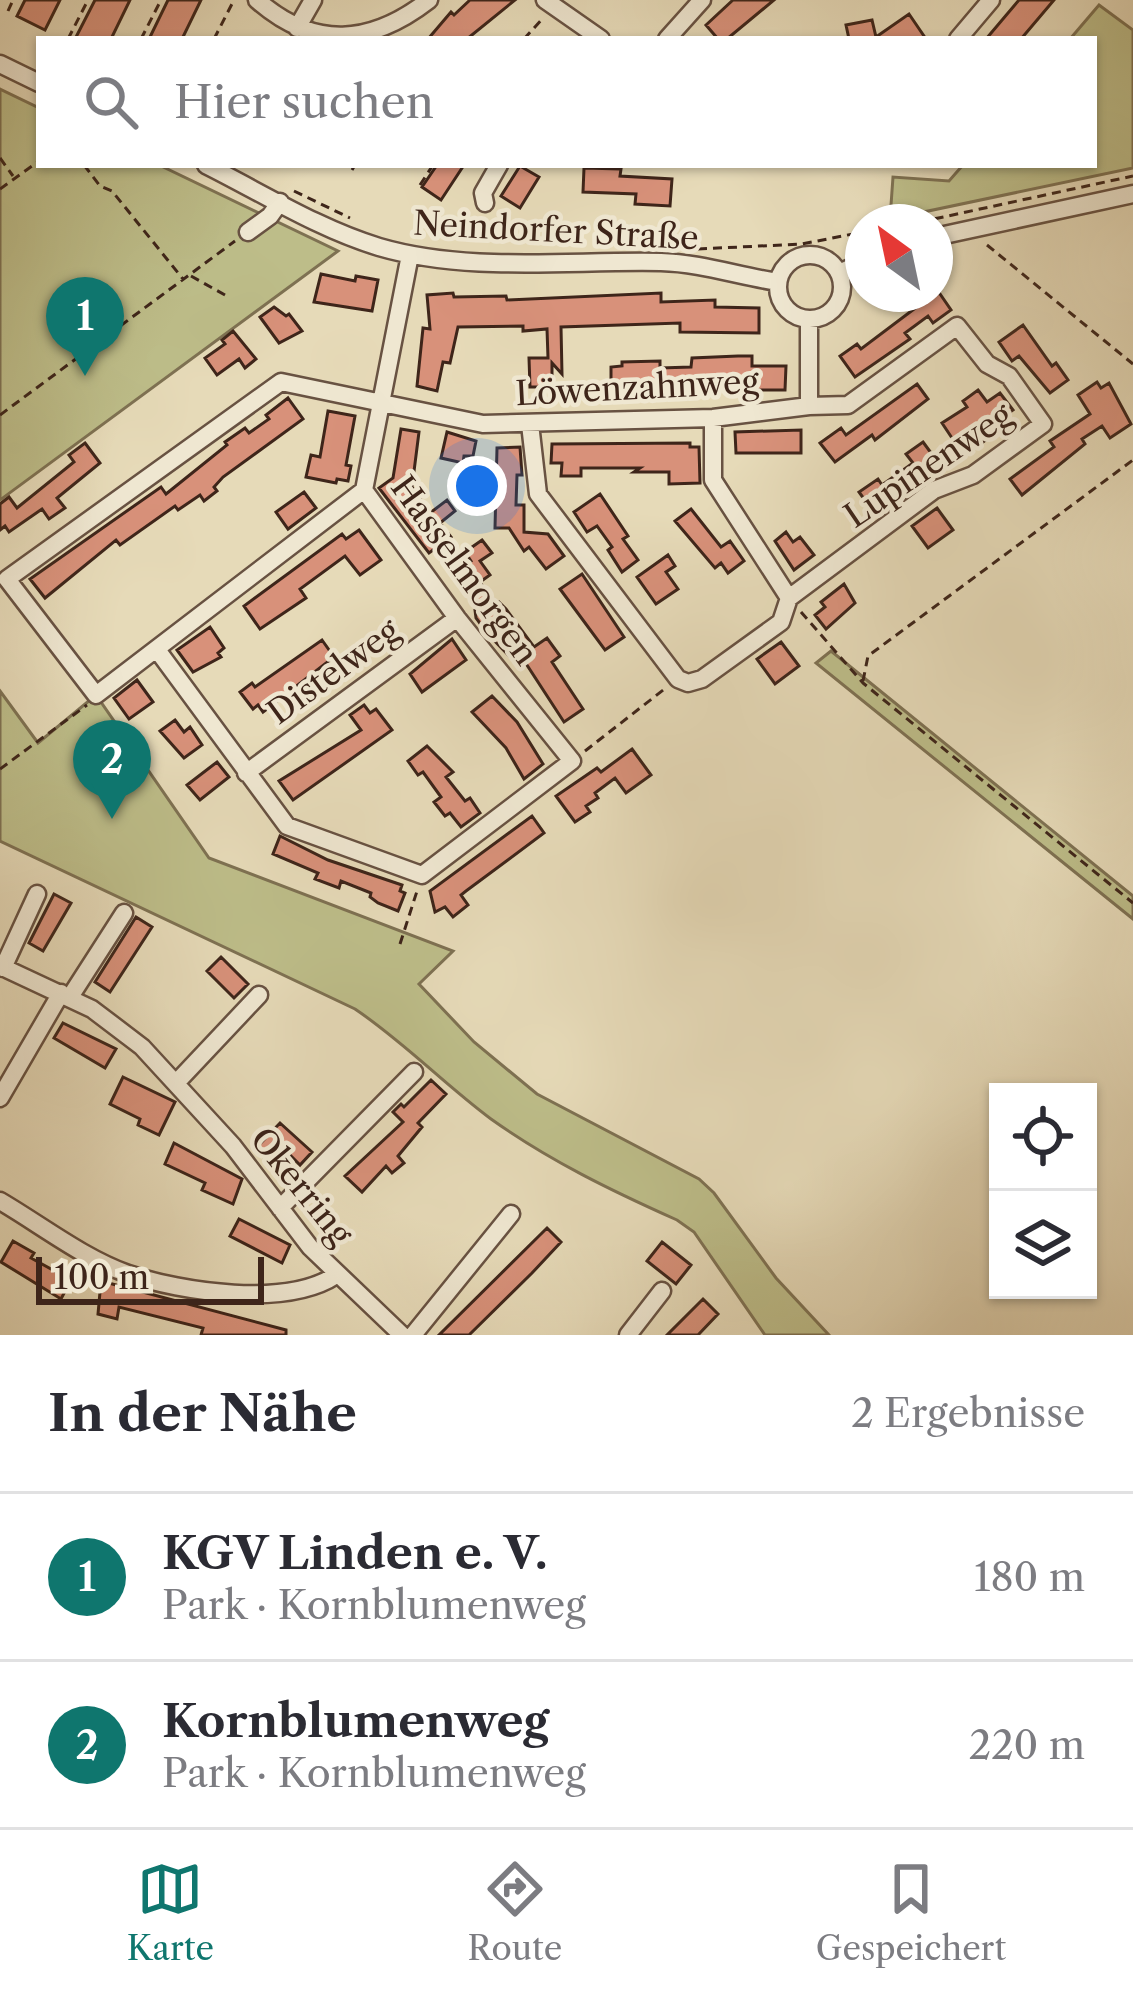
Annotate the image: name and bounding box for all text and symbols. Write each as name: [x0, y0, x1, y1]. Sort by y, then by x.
search box: [36, 36, 1097, 168]
icon: search: [78, 69, 144, 135]
text: Hier suchen: [174, 74, 434, 130]
street label: Neindorfer Straße: [412, 203, 700, 258]
north arrow: [845, 204, 953, 312]
pin: 1: [46, 277, 124, 376]
street label: Löwenzahnweg: [514, 361, 760, 414]
street label: Lupinenweg: [837, 394, 1020, 537]
your location: [447, 456, 507, 516]
street label: Hasselmorgen: [382, 468, 547, 673]
street label: Distelweg: [259, 610, 408, 733]
pin: 2: [73, 720, 151, 819]
map controls: [989, 1083, 1097, 1299]
button: locate: [989, 1083, 1097, 1191]
street label: Okerring: [242, 1119, 362, 1254]
button: layers: [989, 1191, 1097, 1299]
scale bar: [36, 1251, 264, 1304]
text: 100 m: [54, 1257, 149, 1298]
text: In der Nähe: [48, 1382, 357, 1444]
text: 2 Ergebnisse: [851, 1389, 1085, 1437]
text: KGV Linden e. V.: [162, 1525, 547, 1581]
text: 1: [78, 1553, 96, 1601]
text: 180 m: [974, 1553, 1085, 1601]
text: Park · Kornblumenweg: [162, 1581, 586, 1629]
text: Kornblumenweg: [162, 1693, 549, 1749]
text: 2: [75, 1721, 99, 1769]
text: 220 m: [969, 1721, 1085, 1769]
text: Park · Kornblumenweg: [162, 1749, 586, 1797]
tab: Karte: [127, 1856, 214, 1969]
tab: Route: [468, 1856, 562, 1969]
tab: Gespeichert: [816, 1856, 1006, 1969]

